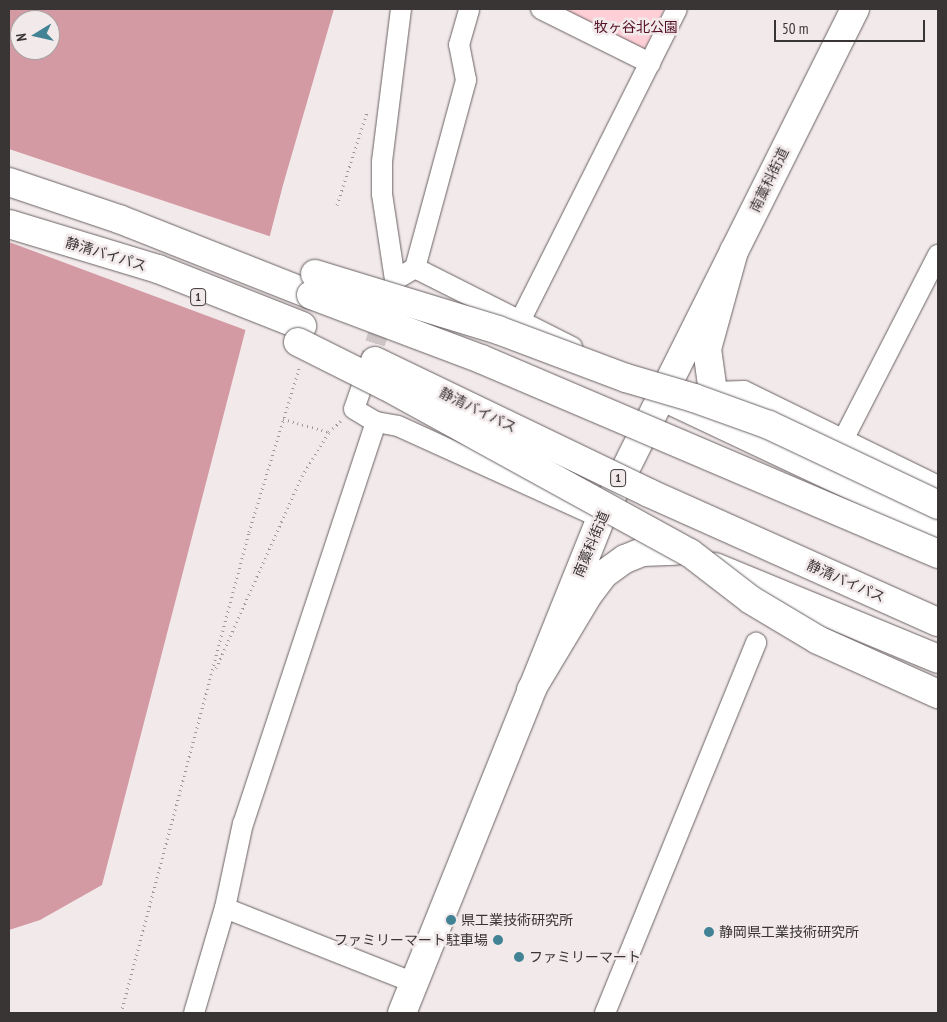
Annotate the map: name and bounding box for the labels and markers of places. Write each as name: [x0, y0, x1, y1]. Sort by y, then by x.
place label: 県工業技術研究所: [461, 912, 573, 928]
marker: 県工業技術研究所: [445, 914, 457, 926]
place label: 静岡県工業技術研究所: [719, 924, 859, 940]
marker: 静岡県工業技術研究所: [703, 926, 715, 938]
place label: ファミリーマート駐車場: [334, 932, 488, 948]
marker: ファミリーマート駐車場: [492, 934, 504, 946]
place label: ファミリーマート: [529, 949, 641, 965]
marker: ファミリーマート: [513, 951, 525, 963]

